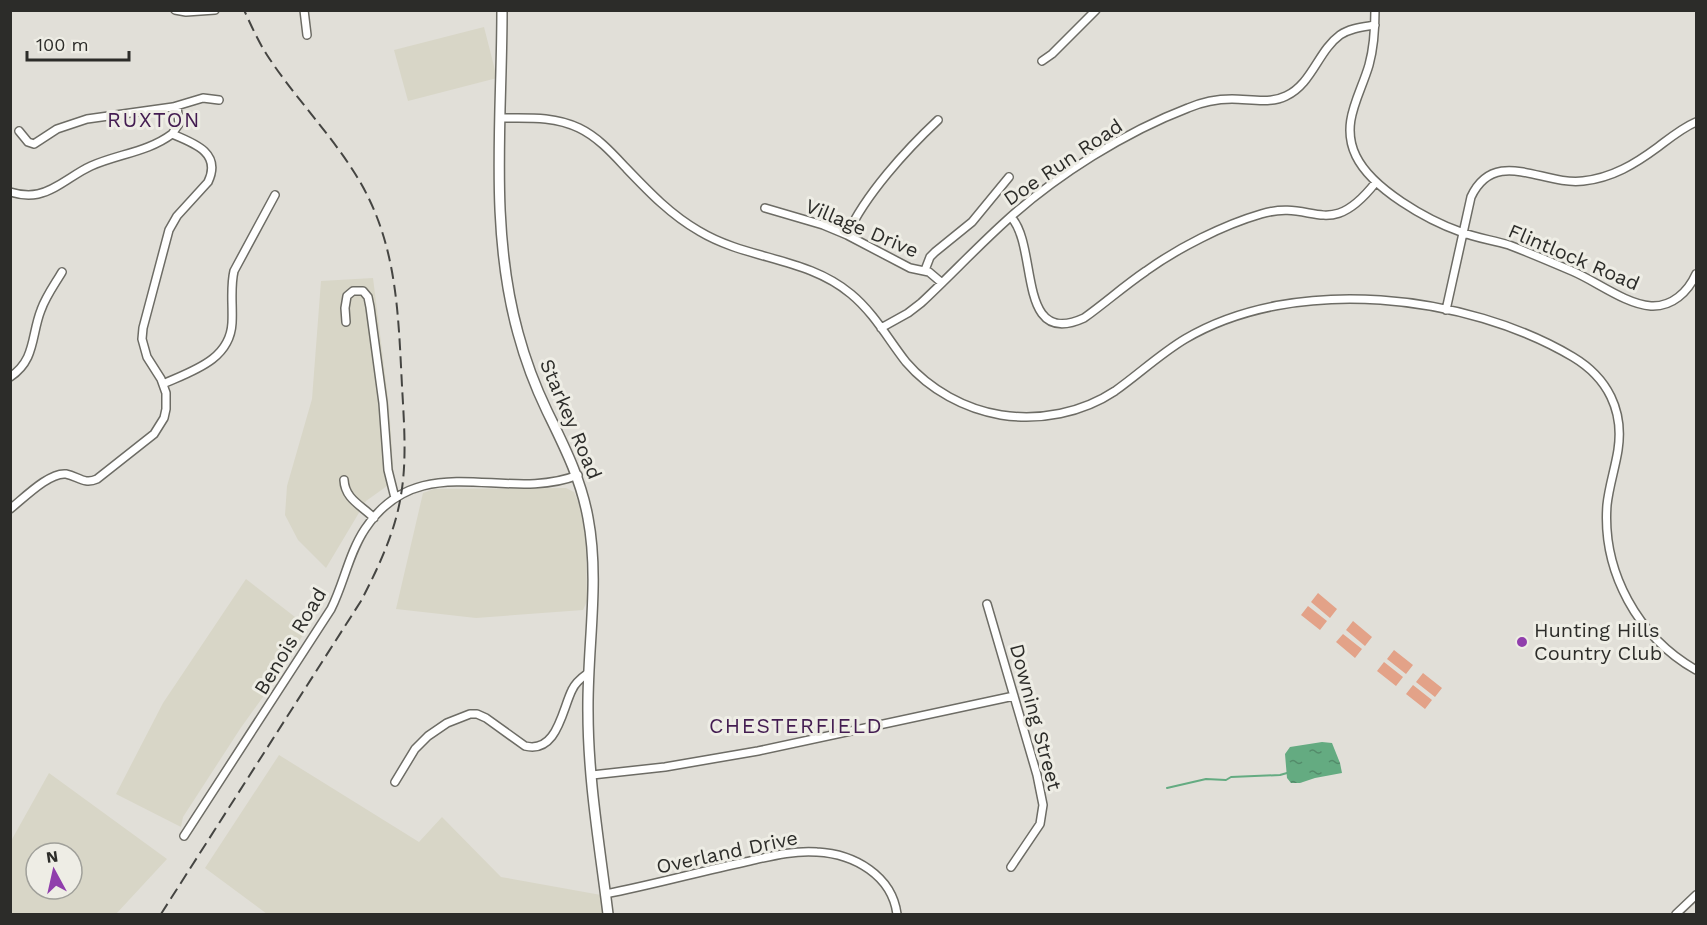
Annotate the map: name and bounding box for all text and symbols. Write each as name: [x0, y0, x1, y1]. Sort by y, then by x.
scale bar: [27, 24, 129, 62]
text: 100 m: [36, 34, 89, 55]
district label: RUXTON: [107, 107, 201, 132]
street label: Doe Run Road: [999, 113, 1127, 211]
street label: Village Drive: [802, 193, 922, 263]
street label: Flintlock Road: [1505, 219, 1643, 295]
street label: Starkey Road: [535, 355, 607, 483]
street label: Benois Road: [249, 583, 331, 699]
place label: Hunting Hills Country Club: [1534, 618, 1662, 665]
marker: Hunting Hills Country Club: [1515, 635, 1529, 649]
street label: Downing Street: [1005, 641, 1067, 793]
district label: CHESTERFIELD: [709, 713, 883, 738]
street label: Overland Drive: [654, 825, 800, 879]
north arrow: [24, 841, 84, 901]
text: N: [45, 846, 59, 867]

